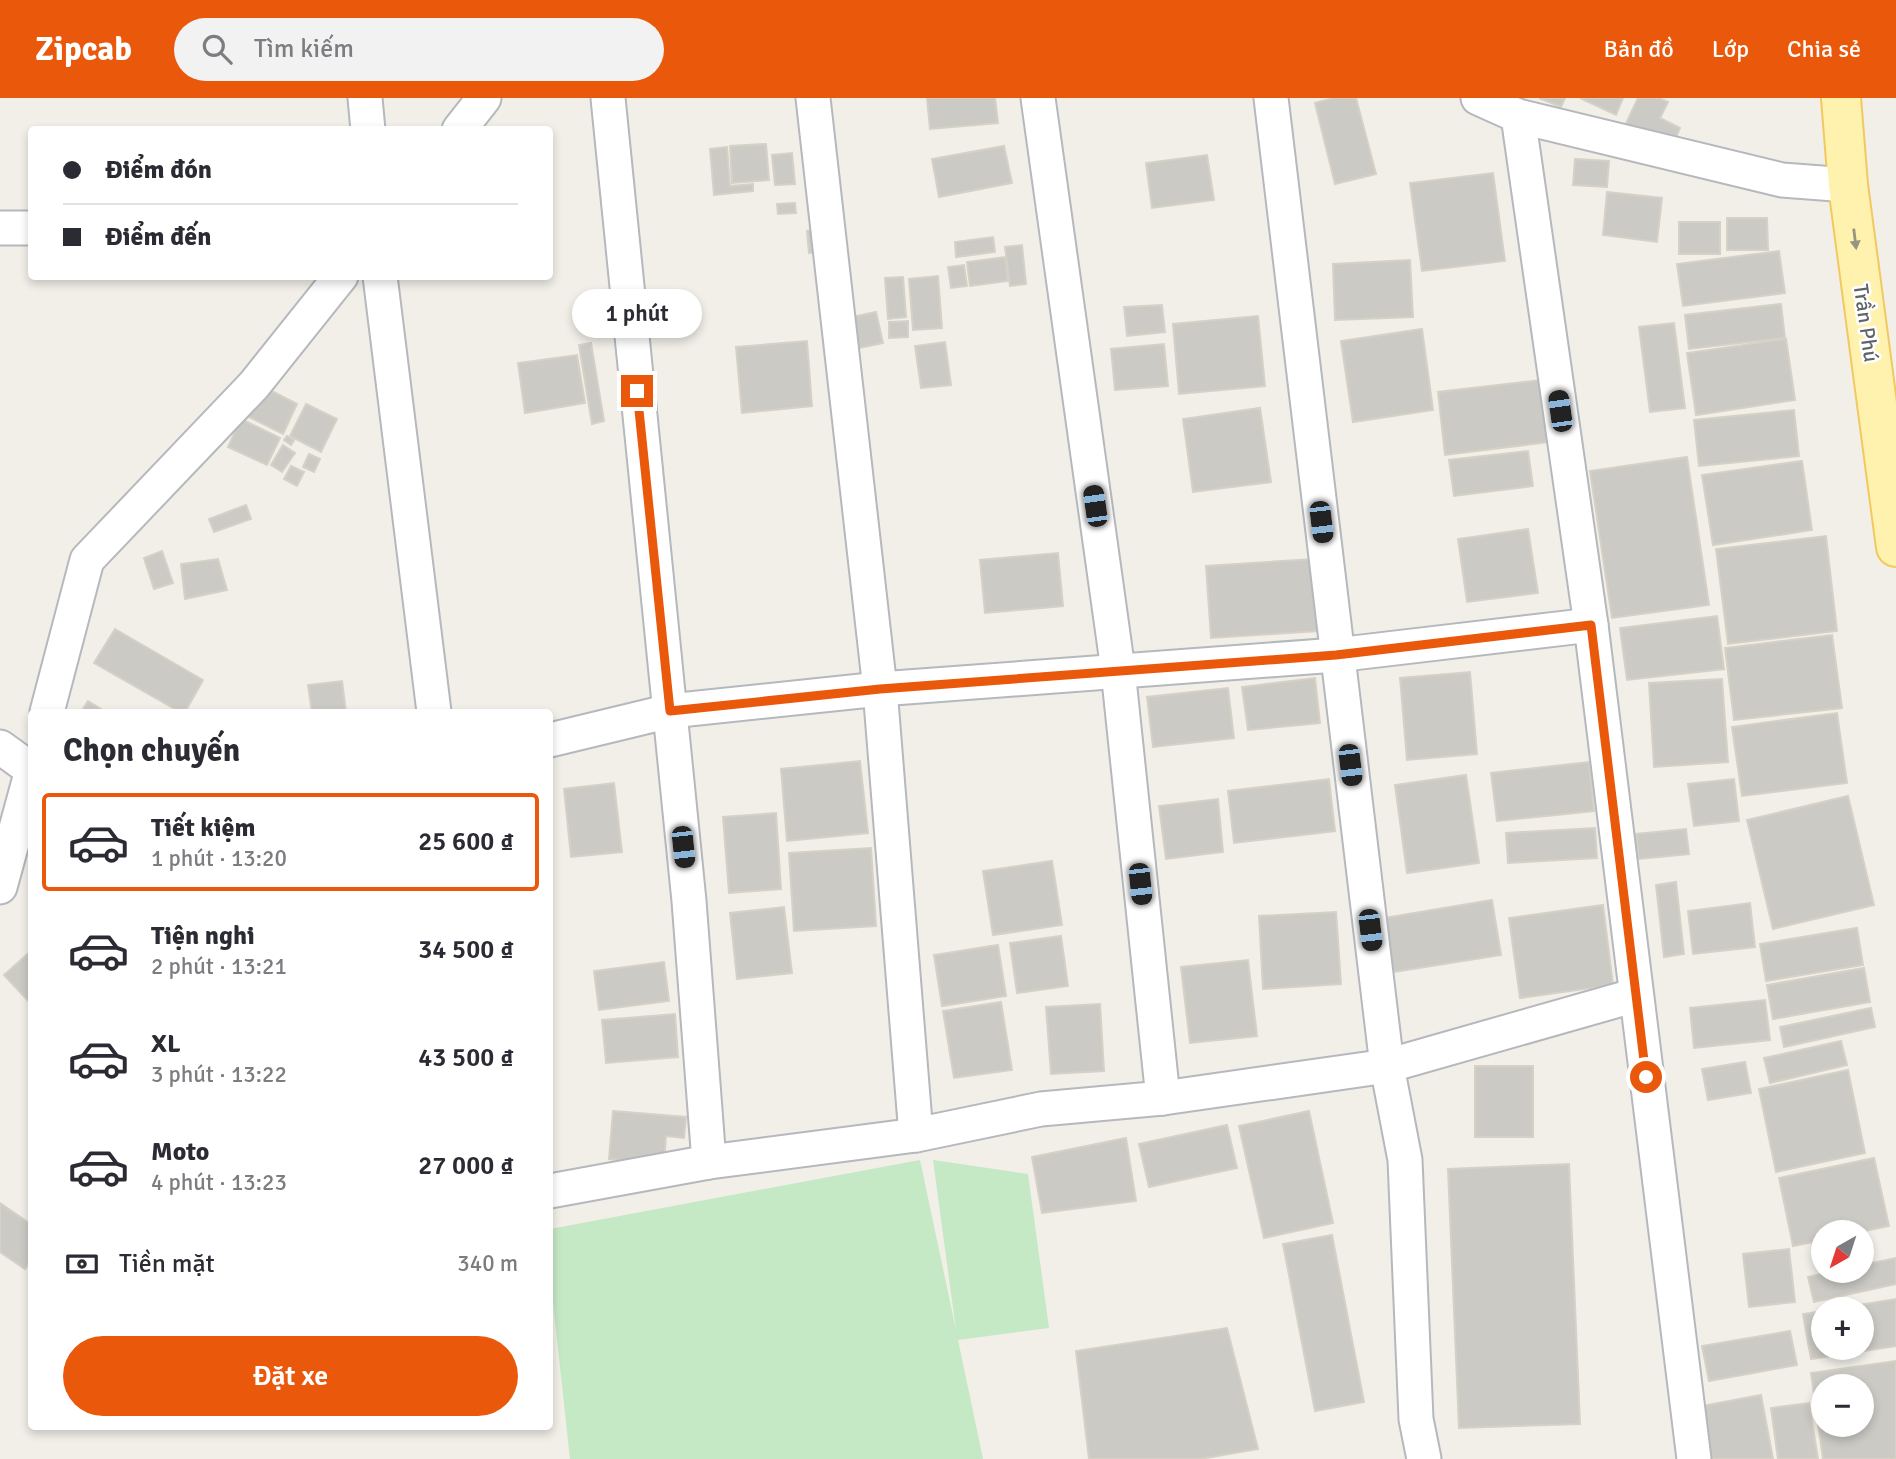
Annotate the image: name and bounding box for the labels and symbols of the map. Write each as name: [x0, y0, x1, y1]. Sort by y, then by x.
one-way arrow: [1849, 228, 1860, 250]
street label: Trần Phú: [1848, 282, 1884, 364]
callout: 1 phút: [572, 289, 702, 338]
route end: [621, 375, 653, 407]
car: [1547, 389, 1574, 433]
car: [1082, 484, 1109, 528]
car: [1309, 500, 1334, 544]
car: [1338, 743, 1363, 787]
car: [671, 825, 696, 869]
car: [1128, 862, 1153, 906]
car: [1358, 908, 1383, 952]
route start: [1630, 1061, 1662, 1093]
north arrow: [1811, 1220, 1874, 1283]

